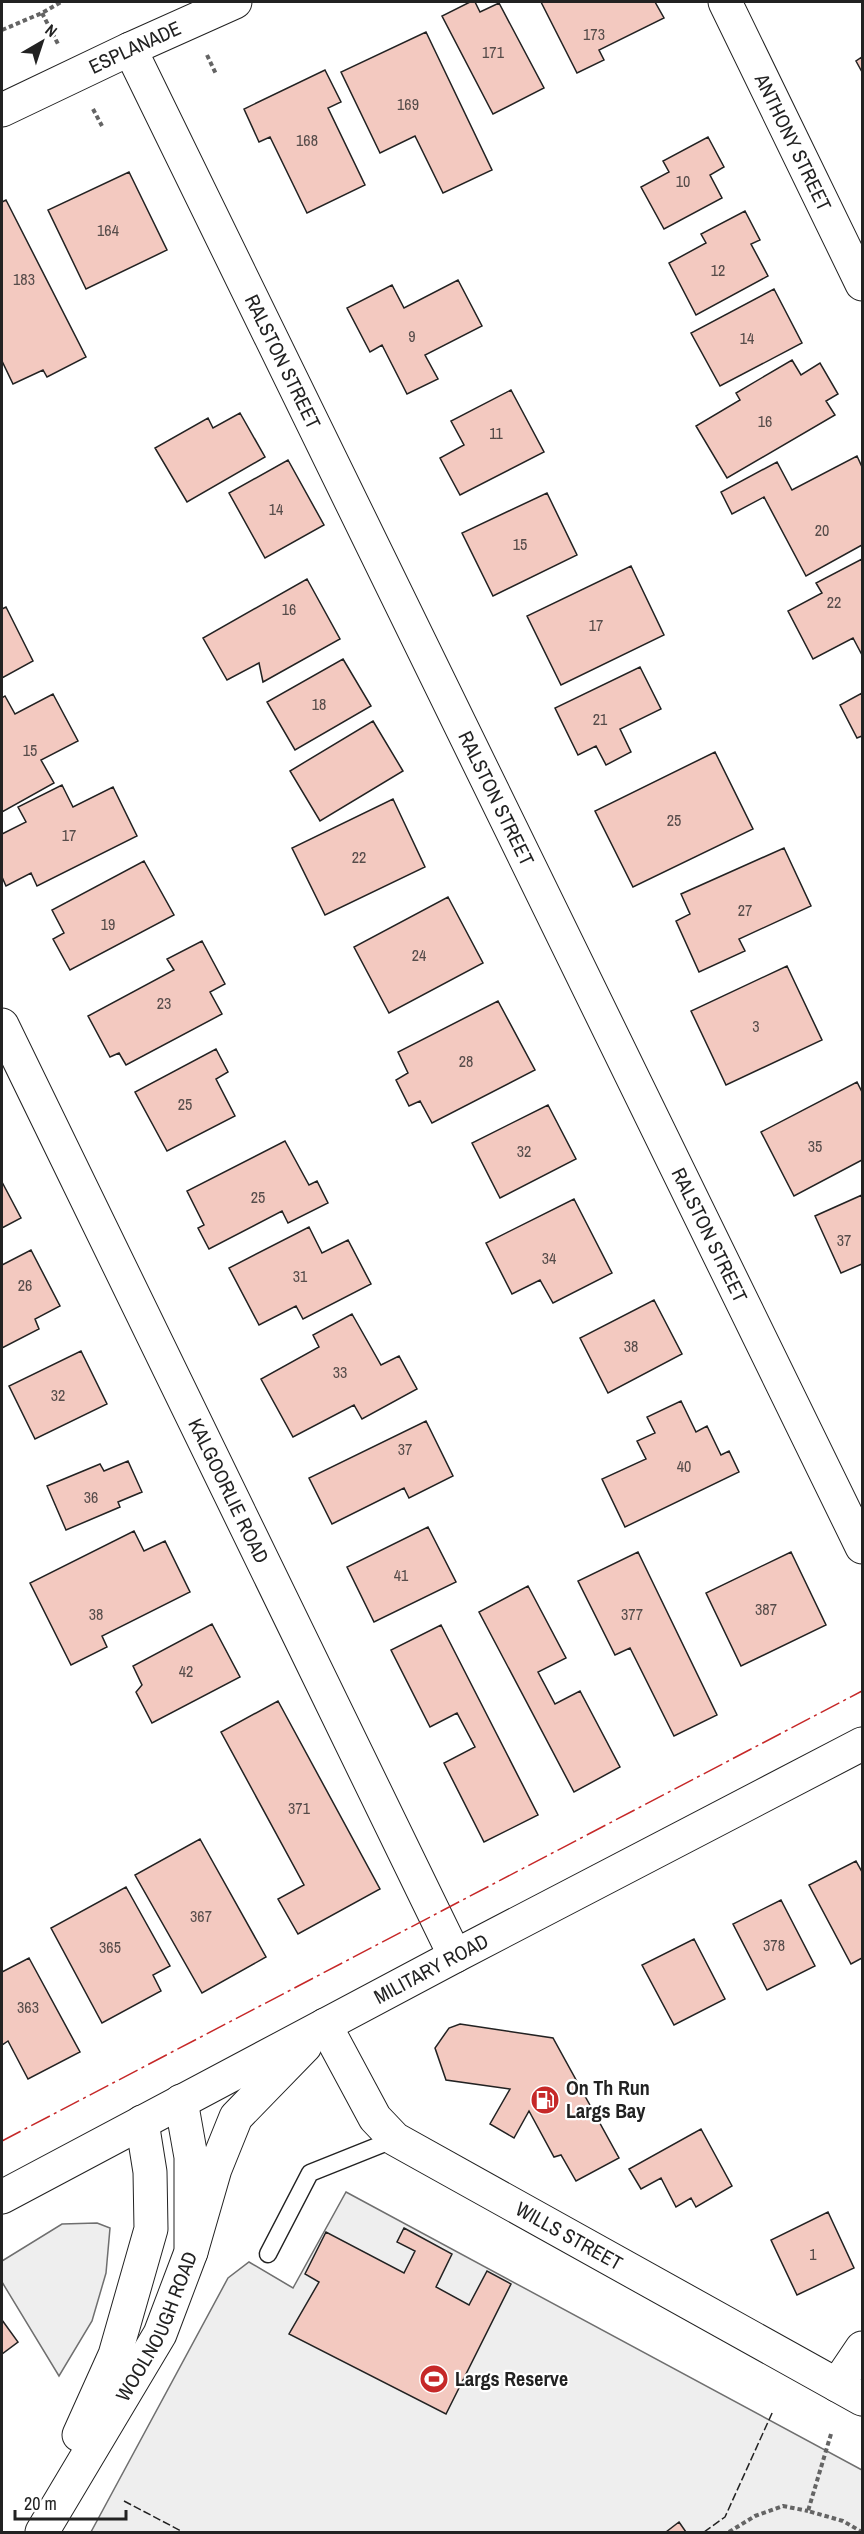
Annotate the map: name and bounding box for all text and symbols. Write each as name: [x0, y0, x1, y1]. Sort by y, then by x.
north arrow: [12, 12, 72, 72]
street label: ESPLANADE: [84, 14, 185, 80]
text: N: [41, 19, 62, 42]
house number: 173: [583, 23, 605, 45]
house number: 171: [482, 41, 505, 63]
street label: ANTHONY STREET: [748, 68, 838, 215]
house number: 169: [397, 93, 419, 115]
house number: 168: [296, 129, 318, 151]
house number: 10: [676, 170, 690, 192]
house number: 164: [97, 219, 119, 241]
house number: 12: [711, 259, 725, 281]
house number: 183: [13, 268, 35, 290]
street label: RALSTON STREET: [239, 290, 328, 433]
house number: 9: [408, 325, 416, 347]
house number: 14: [740, 327, 754, 349]
house number: 16: [758, 410, 772, 432]
house number: 11: [489, 422, 504, 444]
house number: 14: [269, 498, 283, 520]
house number: 20: [815, 519, 829, 541]
house number: 15: [513, 533, 527, 555]
house number: 22: [827, 591, 841, 613]
house number: 16: [282, 598, 296, 620]
house number: 17: [589, 614, 603, 636]
house number: 18: [312, 693, 326, 715]
house number: 21: [593, 708, 608, 730]
street label: RALSTON STREET: [452, 726, 541, 870]
house number: 15: [23, 739, 37, 761]
house number: 25: [667, 809, 681, 831]
house number: 17: [62, 824, 76, 846]
house number: 22: [352, 846, 366, 868]
house number: 27: [738, 899, 752, 921]
house number: 19: [101, 913, 115, 935]
house number: 24: [412, 944, 426, 966]
house number: 23: [157, 992, 171, 1014]
house number: 3: [752, 1015, 760, 1037]
house number: 28: [459, 1050, 473, 1072]
house number: 25: [178, 1093, 192, 1115]
house number: 35: [808, 1135, 822, 1157]
house number: 32: [517, 1140, 531, 1162]
street label: RALSTON STREET: [666, 1163, 754, 1307]
house number: 25: [251, 1186, 265, 1208]
house number: 37: [837, 1229, 851, 1251]
house number: 34: [542, 1247, 556, 1269]
house number: 31: [293, 1265, 308, 1287]
house number: 26: [18, 1274, 32, 1296]
house number: 38: [624, 1335, 638, 1357]
house number: 33: [333, 1361, 347, 1383]
house number: 32: [51, 1384, 65, 1406]
street label: KALGOORLIE ROAD: [182, 1414, 276, 1567]
house number: 37: [398, 1438, 412, 1460]
house number: 40: [677, 1455, 691, 1477]
house number: 36: [84, 1486, 98, 1508]
house number: 41: [394, 1564, 409, 1586]
house number: 387: [755, 1598, 777, 1620]
house number: 38: [89, 1603, 103, 1625]
house number: 377: [621, 1603, 643, 1625]
house number: 42: [179, 1660, 193, 1682]
house number: 371: [288, 1797, 311, 1819]
house number: 367: [190, 1905, 212, 1927]
street label: MILITARY ROAD: [369, 1927, 493, 2010]
house number: 378: [763, 1934, 785, 1956]
house number: 365: [99, 1936, 121, 1958]
house number: 363: [17, 1996, 39, 2018]
place label: On Th Run Largs Bay: [566, 2074, 650, 2124]
fuel station icon: On Th Run Largs Bay: [529, 2084, 561, 2116]
street label: WILLS STREET: [511, 2195, 628, 2276]
house number: 1: [809, 2243, 817, 2265]
street label: WOOLNOUGH ROAD: [109, 2248, 203, 2406]
sports icon: Largs Reserve: [418, 2363, 450, 2395]
place label: Largs Reserve: [455, 2365, 568, 2392]
scale bar: [15, 2483, 126, 2521]
text: 20 m: [24, 2491, 57, 2516]

